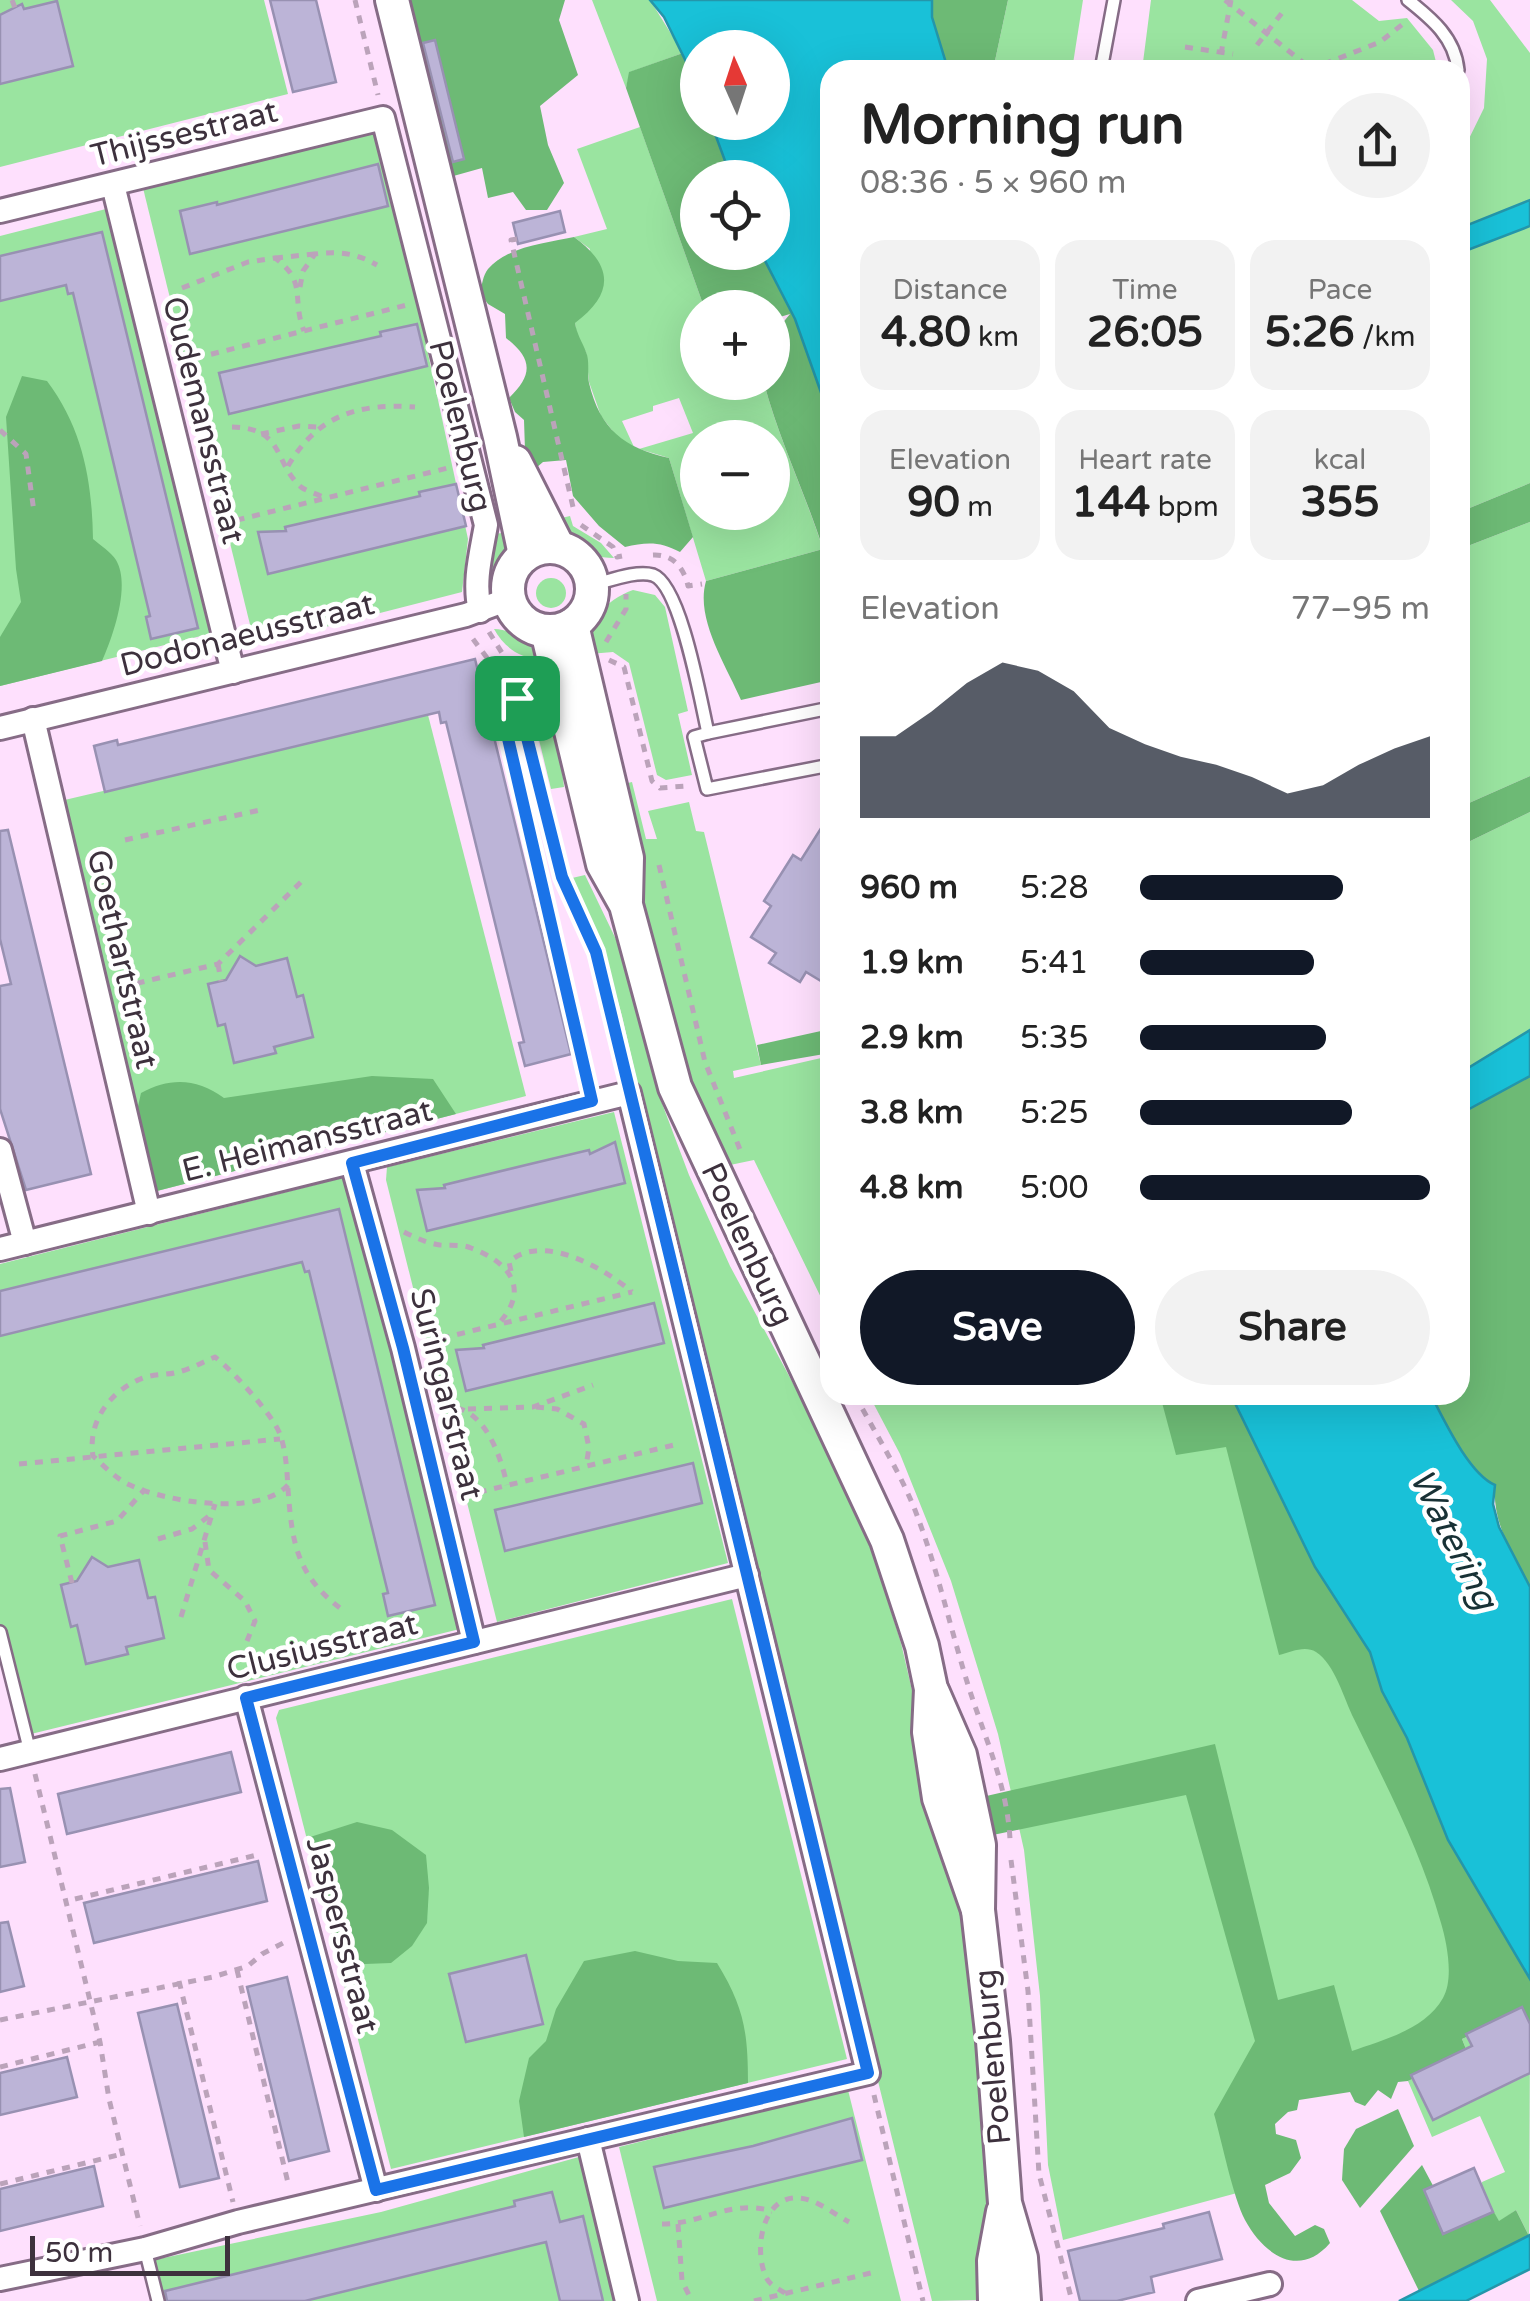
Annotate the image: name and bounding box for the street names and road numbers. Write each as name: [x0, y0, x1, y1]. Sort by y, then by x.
street label: Thijssestraat: [87, 92, 282, 176]
street label: Oudemansstraat: [154, 293, 252, 548]
street label: Poelenburg: [420, 336, 500, 516]
street label: Dodonaeusstraat: [116, 585, 378, 685]
street label: Goethartstraat: [78, 846, 166, 1072]
street label: E. Heimansstraat: [178, 1091, 436, 1190]
street label: Poelenburg: [693, 1157, 801, 1332]
street label: Suringarstraat: [401, 1285, 491, 1504]
street label: Clusiusstraat: [223, 1605, 422, 1689]
street label: Jaspersstraat: [298, 1833, 386, 2038]
street label: Poelenburg: [966, 1968, 1020, 2146]

